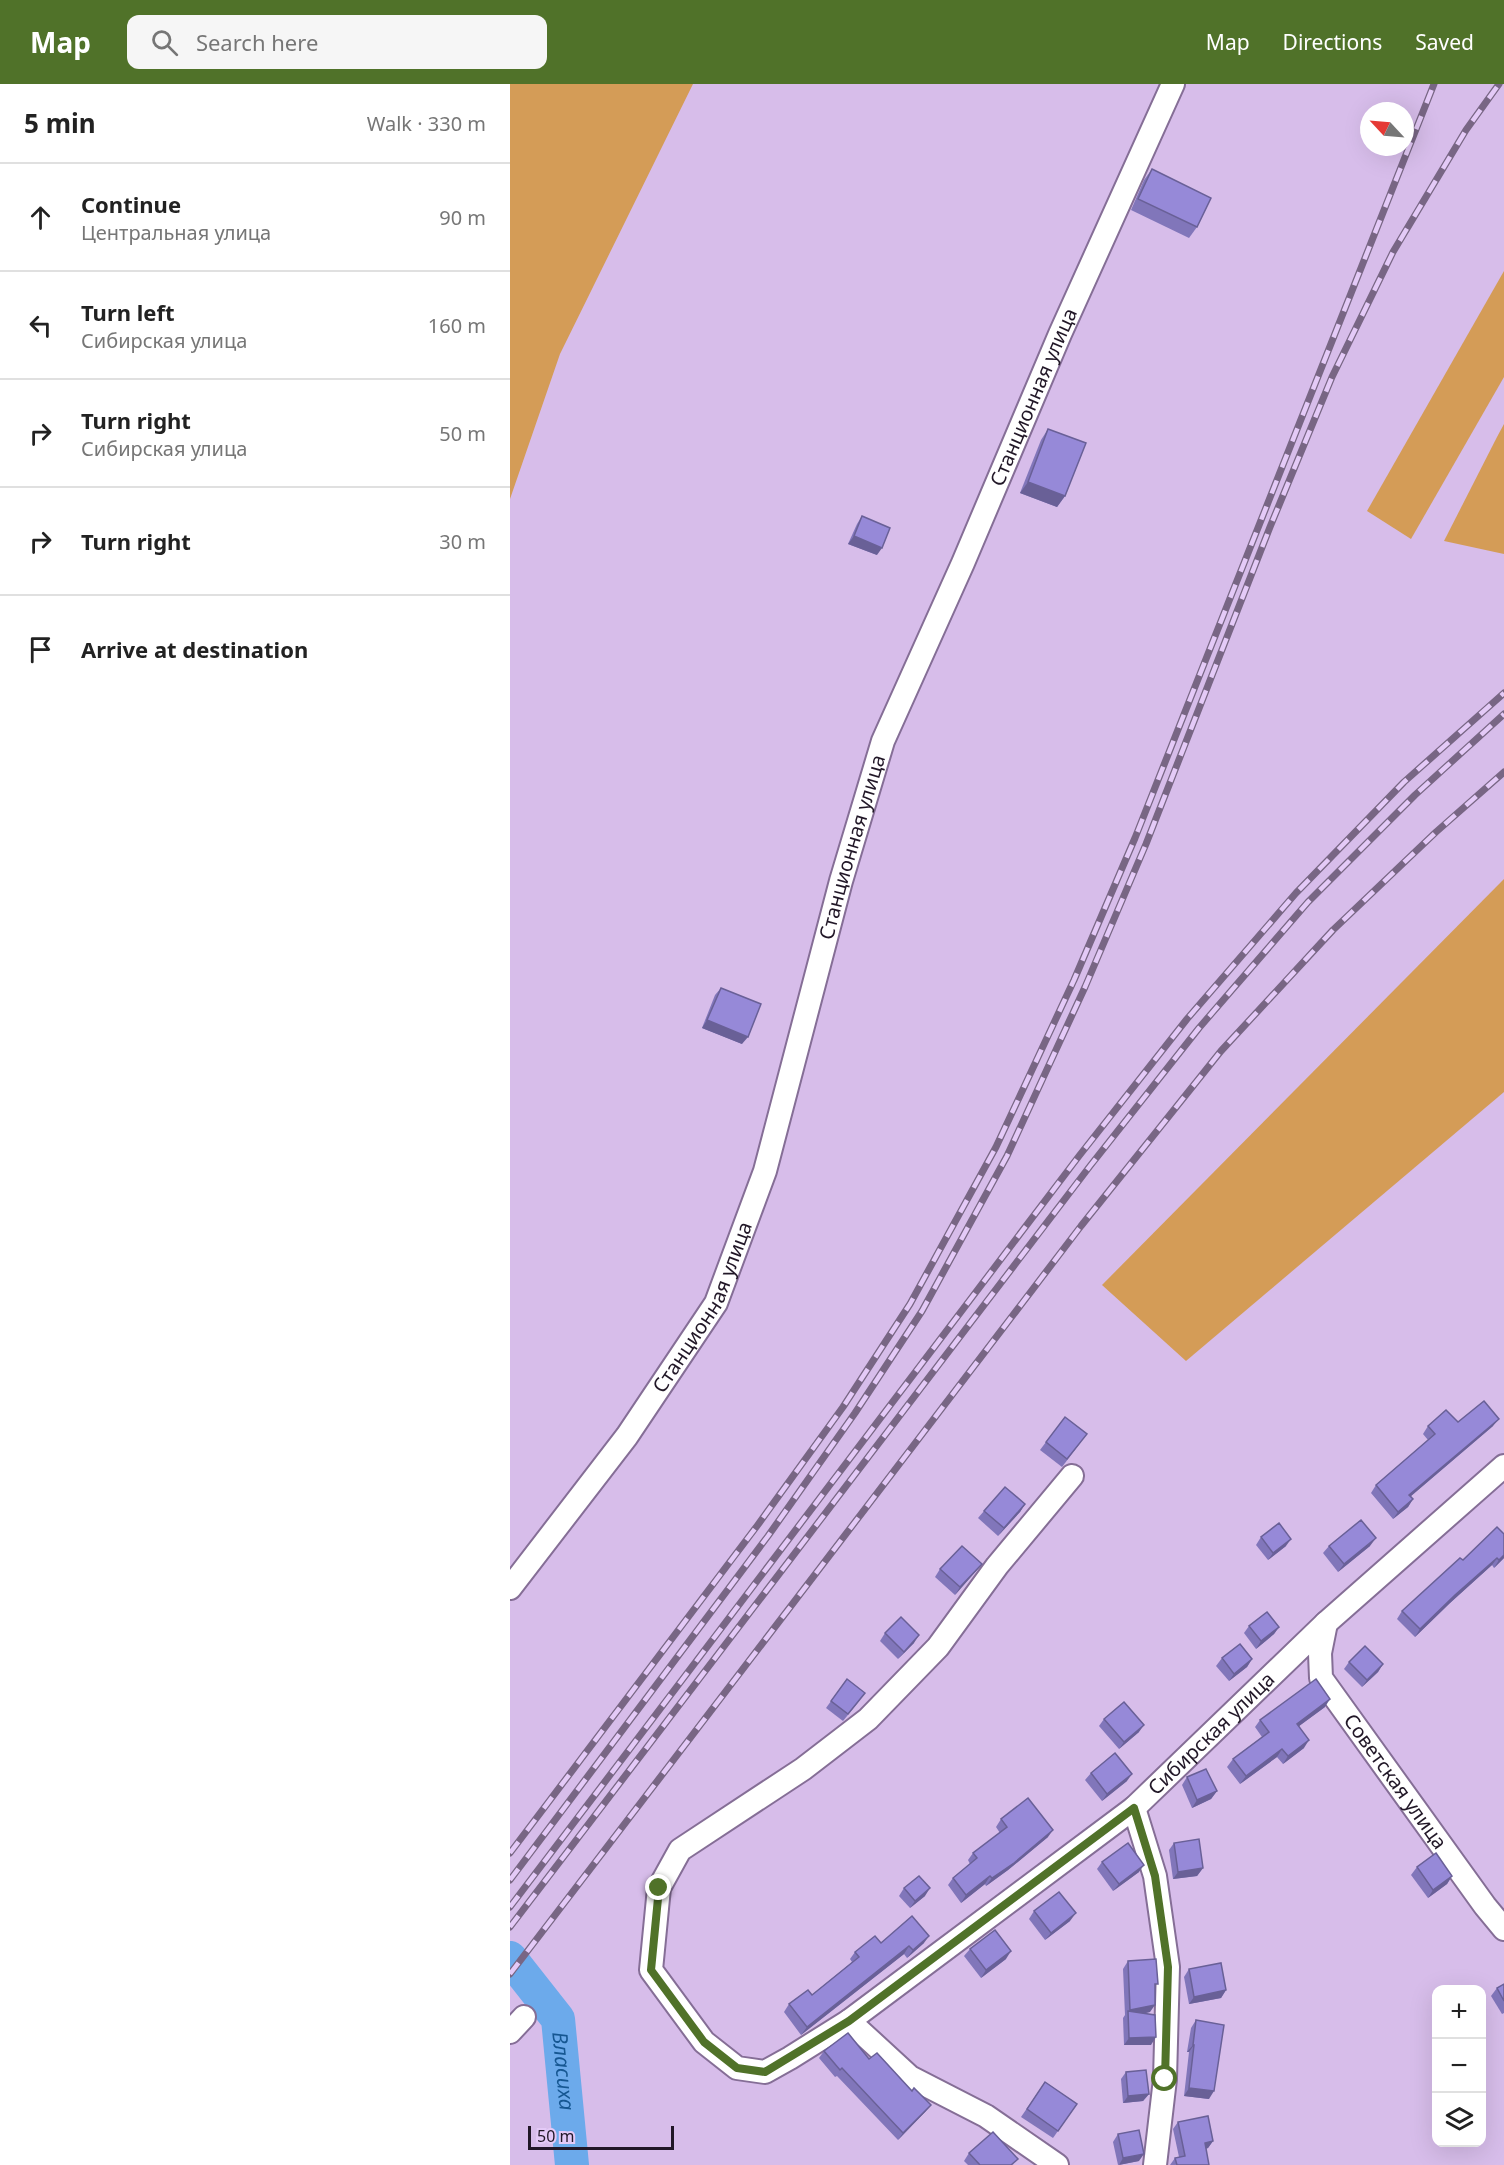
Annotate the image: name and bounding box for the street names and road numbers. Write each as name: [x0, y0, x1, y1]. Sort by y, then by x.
street label: Станционная улица: [983, 303, 1083, 490]
street label: Станционная улица: [812, 751, 891, 942]
street label: Станционная улица: [646, 1218, 758, 1398]
street label: Сибирская улица: [1142, 1666, 1280, 1801]
street label: Советская улица: [1338, 1708, 1454, 1854]

